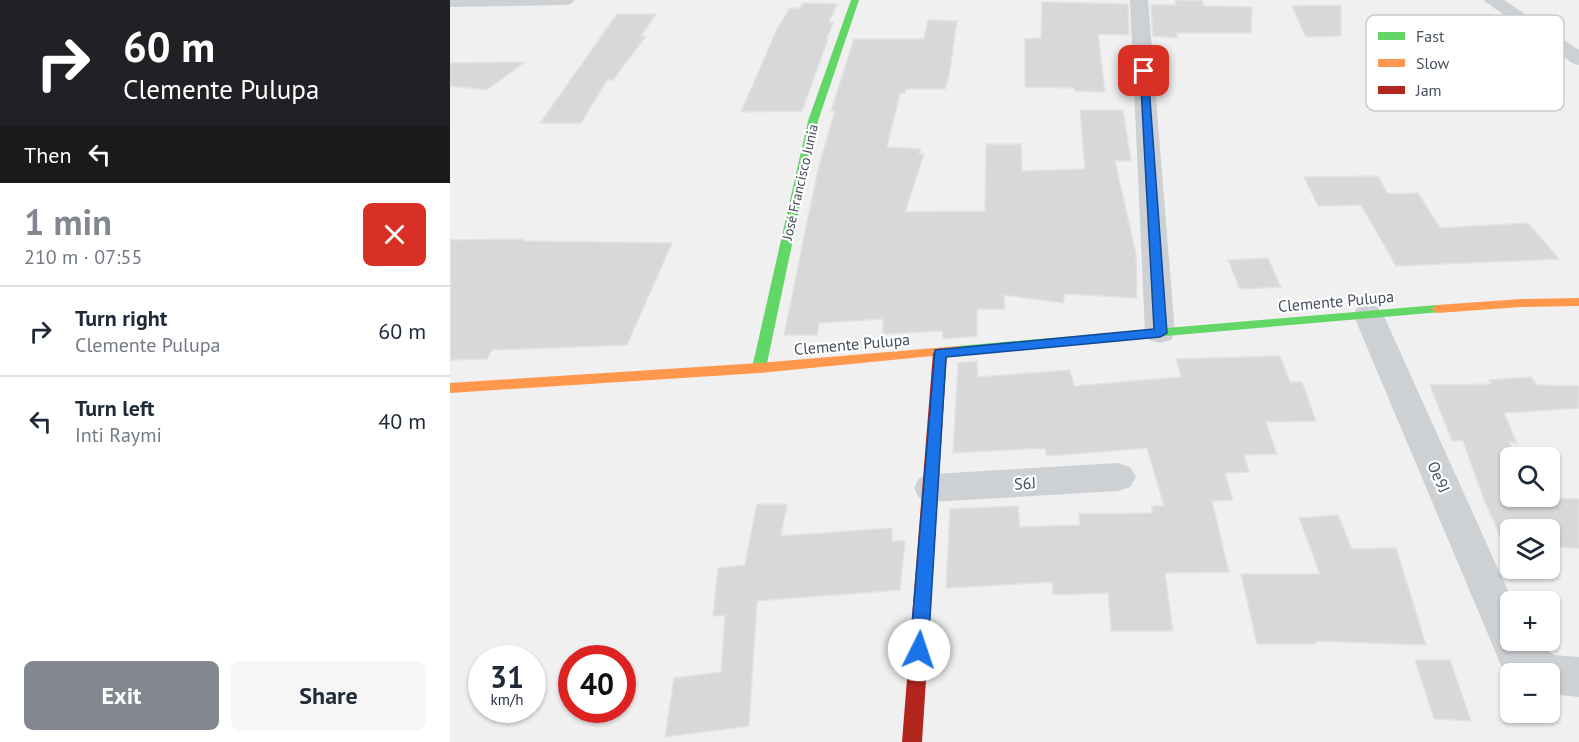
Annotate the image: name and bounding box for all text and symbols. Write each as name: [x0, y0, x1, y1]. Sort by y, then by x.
legend: [1366, 15, 1564, 111]
text: 60 m: [123, 19, 215, 74]
icon: right: [24, 24, 102, 102]
text: Fast: [1416, 26, 1445, 46]
pin: [1118, 45, 1169, 96]
text: Slow: [1416, 53, 1450, 73]
icon: arrive: [1127, 54, 1160, 87]
text: Clemente Pulupa: [123, 72, 319, 106]
text: Jam: [1415, 80, 1442, 100]
street label: José Francisco Junia: [778, 122, 822, 243]
icon: left: [83, 138, 116, 171]
text: Then: [24, 141, 71, 169]
text: 1 min: [24, 198, 112, 245]
button: close: [363, 203, 426, 266]
text: 210 m · 07:55: [24, 244, 142, 270]
street label: Clemente Pulupa: [1277, 286, 1395, 316]
text: Turn right: [75, 304, 167, 332]
icon: right: [24, 315, 57, 348]
text: 60 m: [378, 317, 426, 345]
street label: Clemente Pulupa: [793, 329, 911, 359]
text: Clemente Pulupa: [75, 332, 220, 358]
text: Turn left: [75, 394, 155, 422]
icon: left: [24, 405, 57, 438]
text: 40 m: [378, 407, 426, 435]
text: Inti Raymi: [75, 422, 162, 448]
map controls: [1500, 447, 1560, 723]
button: search: [1500, 447, 1560, 507]
street label: Oe9J: [1423, 458, 1455, 496]
street label: S6J: [1013, 472, 1037, 494]
button: layers: [1500, 519, 1560, 579]
button: +: [1500, 591, 1560, 651]
position arrow: [887, 618, 951, 682]
speed limit sign: 40: [558, 645, 636, 723]
text: 31: [490, 657, 524, 696]
button: Exit: [24, 661, 219, 730]
button: Share: [231, 661, 426, 730]
button: −: [1500, 663, 1560, 723]
text: km/h: [491, 690, 523, 709]

